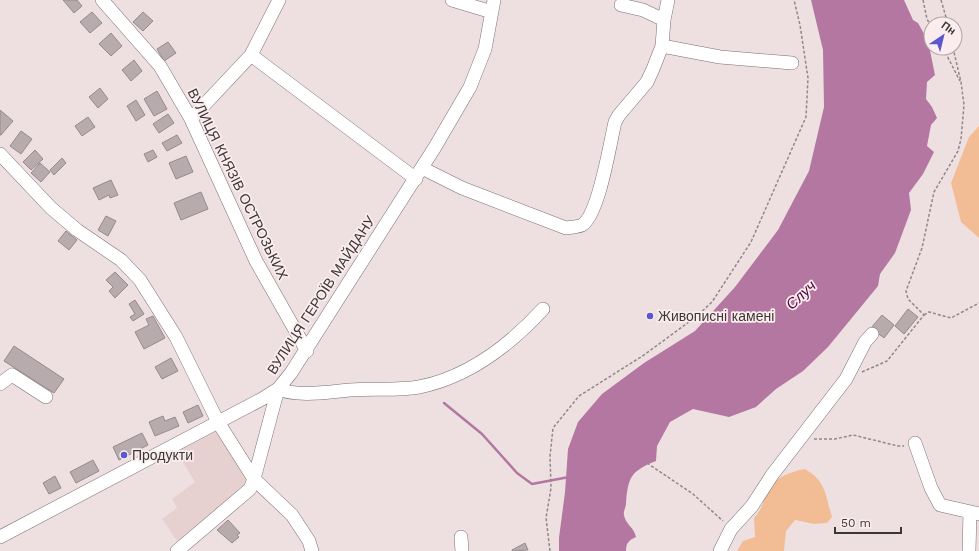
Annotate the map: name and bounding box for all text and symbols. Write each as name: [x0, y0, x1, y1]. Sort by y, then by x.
north arrow: [923, 16, 963, 56]
text: Пн: [939, 19, 958, 38]
street label: ВУЛИЦЯ КНЯЗІВ ОСТРОЗЬКИХ: [185, 86, 292, 283]
street label: ВУЛИЦЯ ГЕРОЇВ МАЙДАНУ: [263, 212, 378, 377]
water label: Случ: [782, 277, 820, 313]
place label: Живописні камені: [658, 308, 774, 324]
marker: Живописні камені: [645, 311, 655, 321]
place label: Продукти: [132, 447, 193, 463]
marker: Продукти: [119, 450, 129, 460]
scale bar: [835, 509, 901, 535]
text: 50 m: [841, 516, 871, 530]

